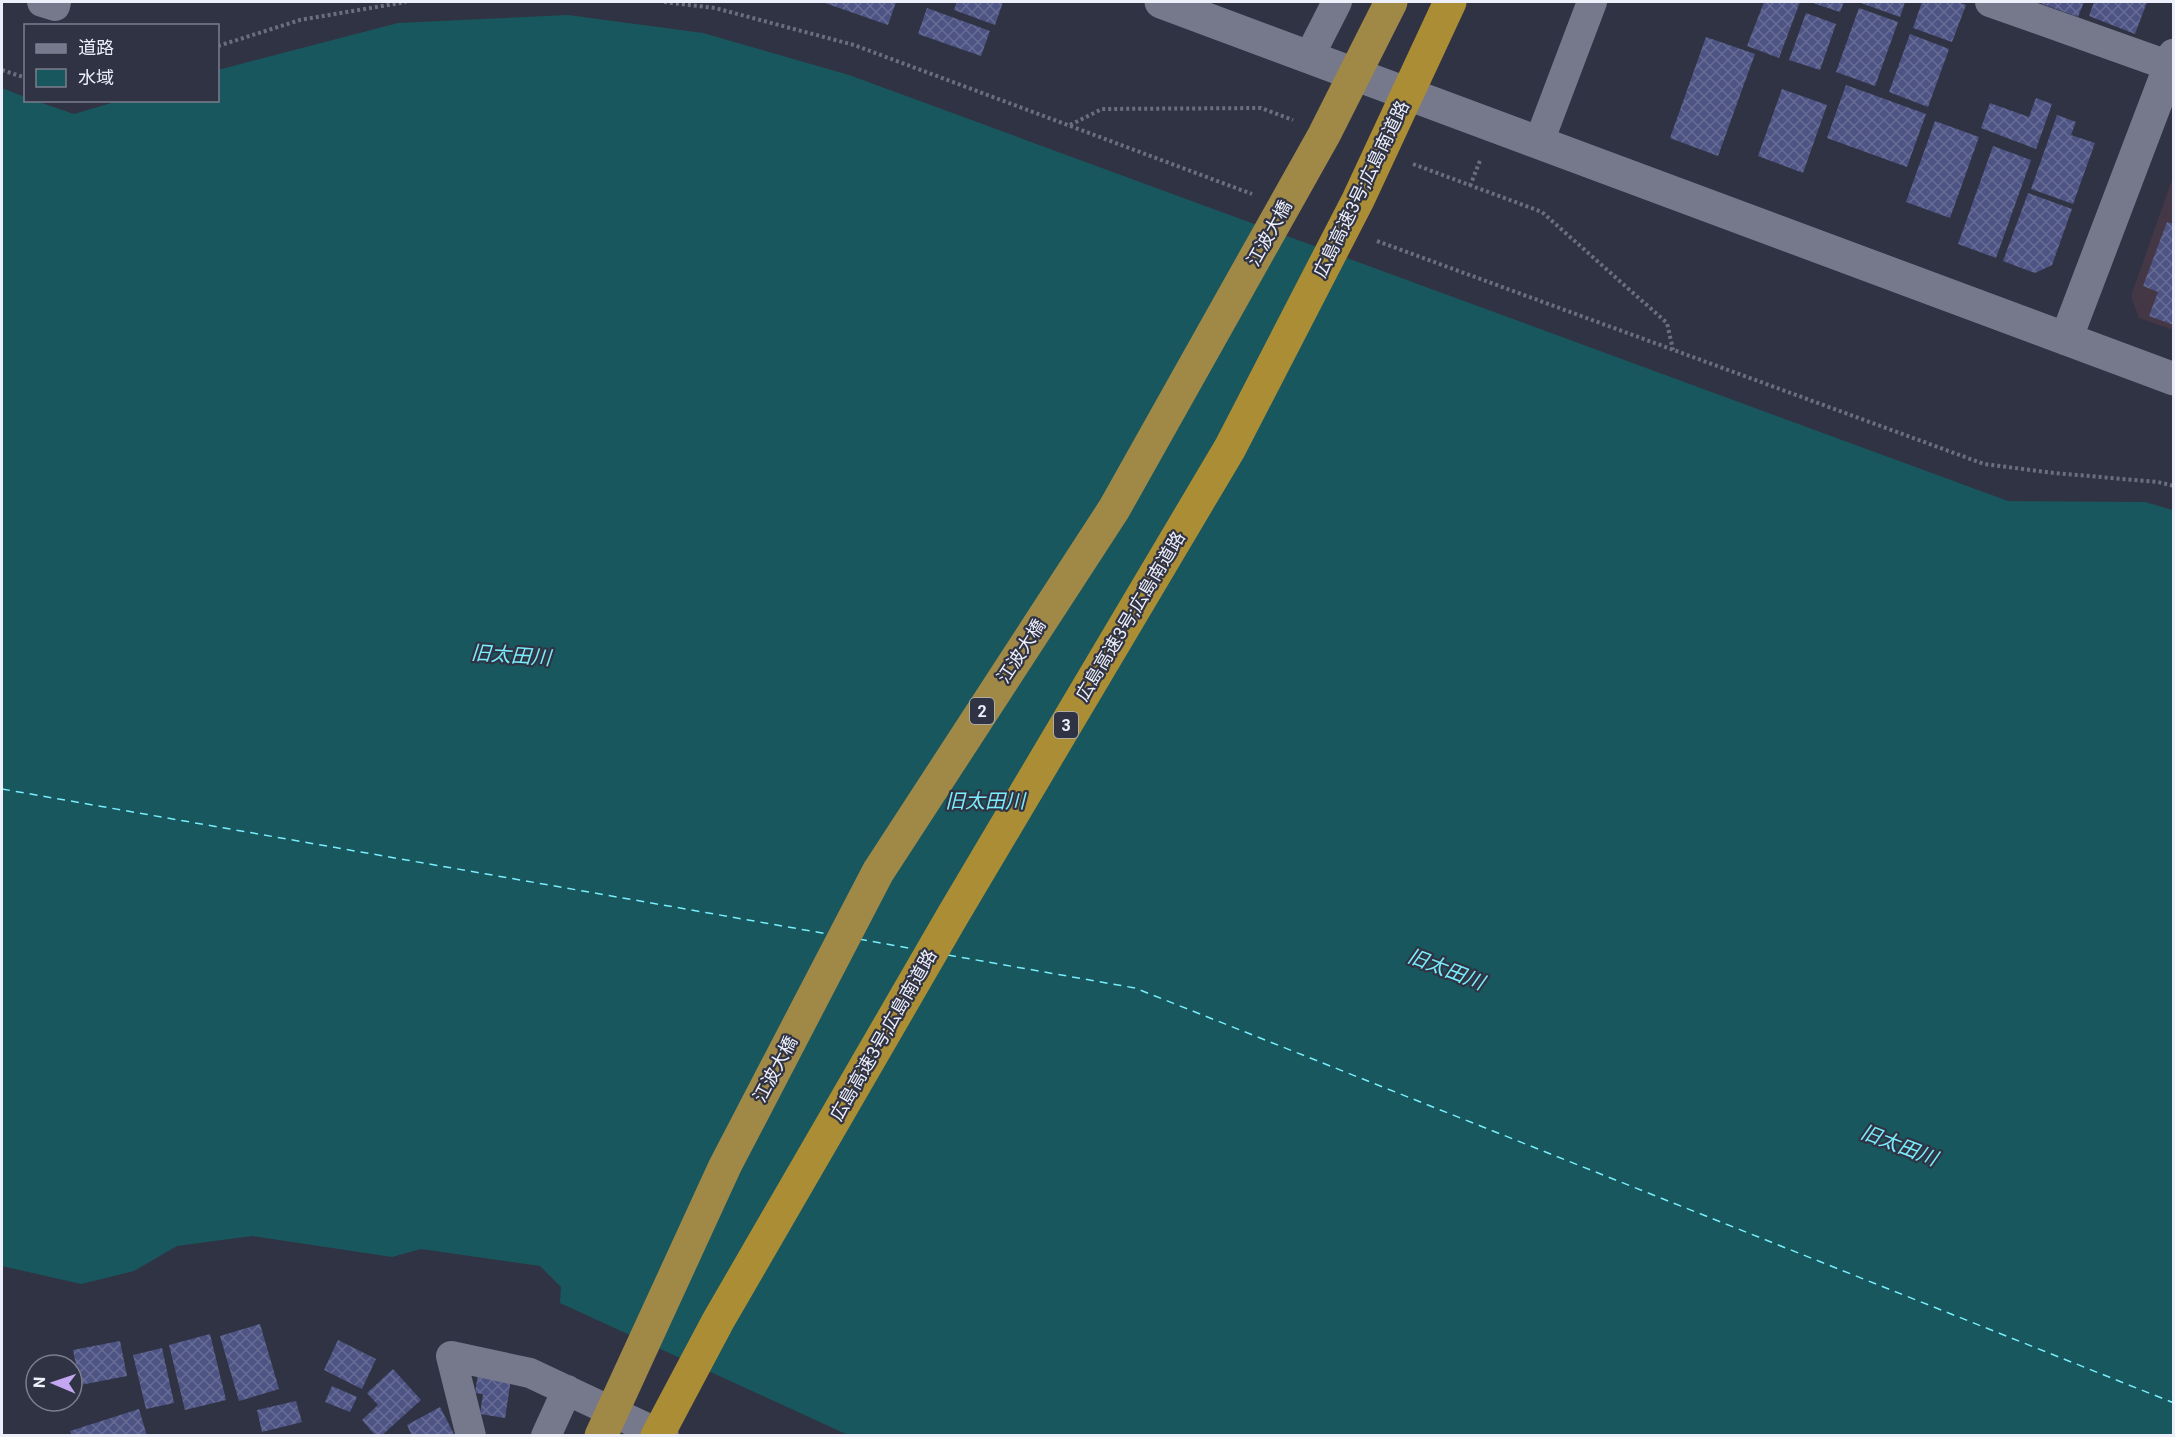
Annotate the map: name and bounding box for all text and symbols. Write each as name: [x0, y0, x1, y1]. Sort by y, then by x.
legend: [24, 24, 219, 102]
text: 道路: [78, 37, 114, 58]
text: 水域: [78, 67, 114, 88]
street label: 広島高速3号;広島南道路: [1309, 97, 1413, 281]
street label: 江波大橋: [1242, 196, 1296, 270]
street label: 広島高速3号;広島南道路: [1071, 527, 1189, 705]
street label: 江波大橋: [993, 615, 1049, 687]
water label: 旧太田川: [470, 640, 554, 670]
road number: 2: [970, 698, 994, 724]
road number: 3: [1054, 712, 1078, 738]
water label: 旧太田川: [945, 789, 1027, 813]
water label: 旧太田川: [1404, 943, 1490, 995]
street label: 広島高速3号;広島南道路: [825, 946, 941, 1124]
street label: 江波大橋: [749, 1032, 801, 1106]
water label: 旧太田川: [1857, 1119, 1943, 1171]
north arrow: [24, 1353, 84, 1413]
text: N: [30, 1377, 49, 1388]

